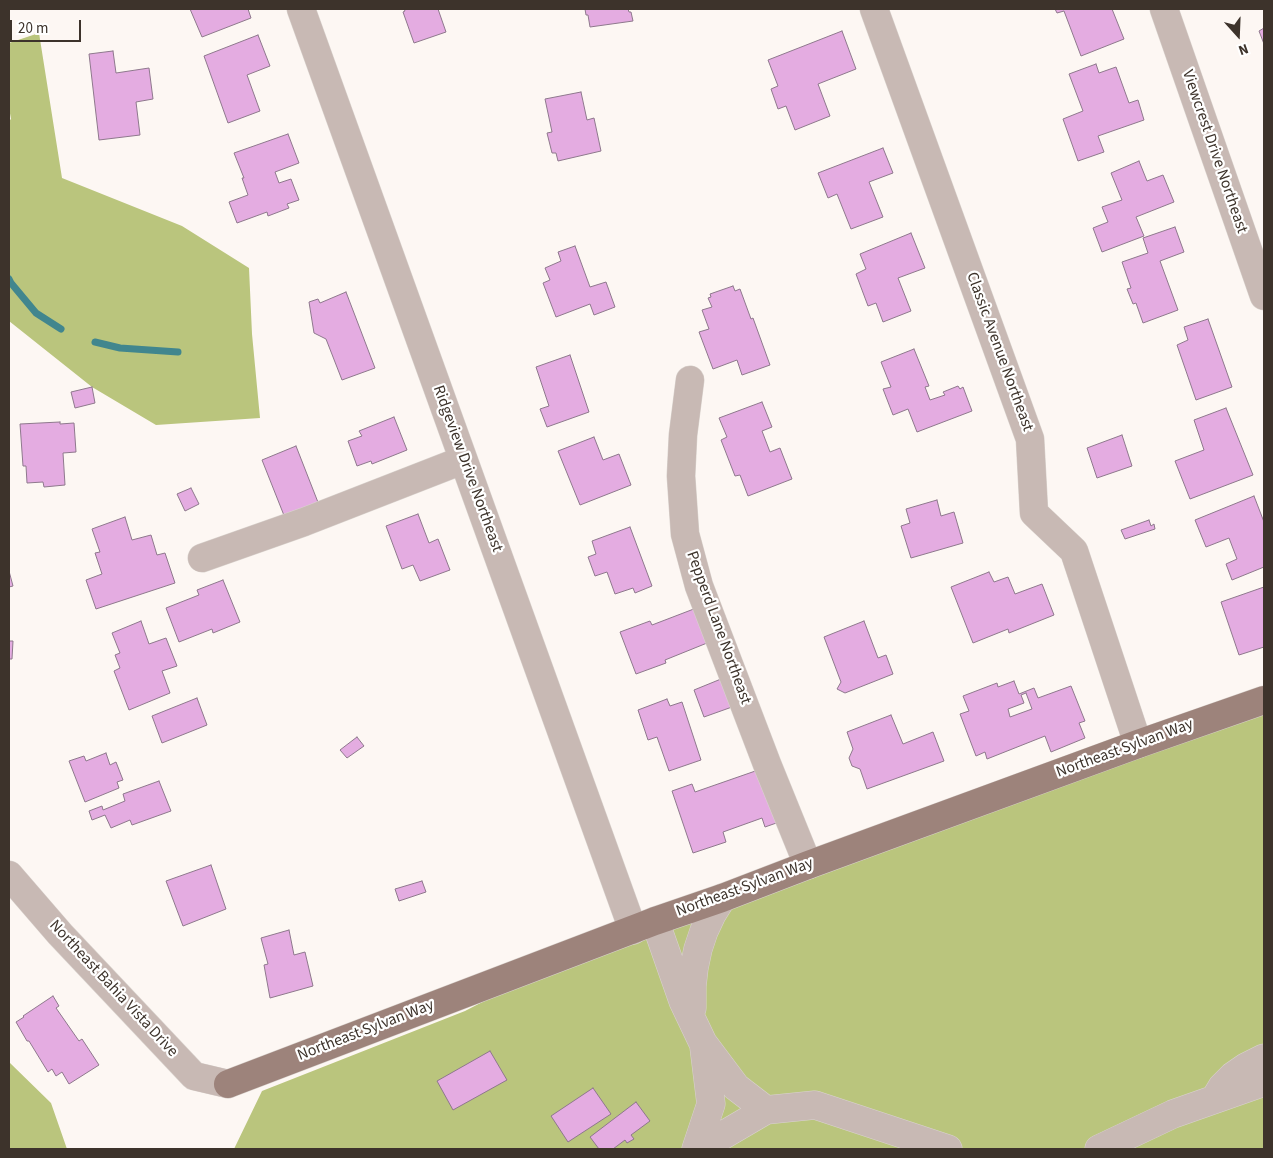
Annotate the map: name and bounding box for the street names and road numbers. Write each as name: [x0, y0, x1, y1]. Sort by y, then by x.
street label: Viewcrest Drive Northeast: [1177, 68, 1251, 236]
street label: Classic Avenue Northeast: [961, 270, 1037, 434]
street label: Ridgeview Drive Northeast: [428, 383, 506, 555]
street label: Pepperd Lane Northeast: [681, 549, 755, 707]
street label: Northeast Sylvan Way: [1054, 715, 1196, 783]
street label: Northeast Sylvan Way: [674, 854, 816, 922]
street label: Northeast Bahia Vista Drive: [44, 916, 182, 1062]
street label: Northeast Sylvan Way: [295, 996, 437, 1066]

